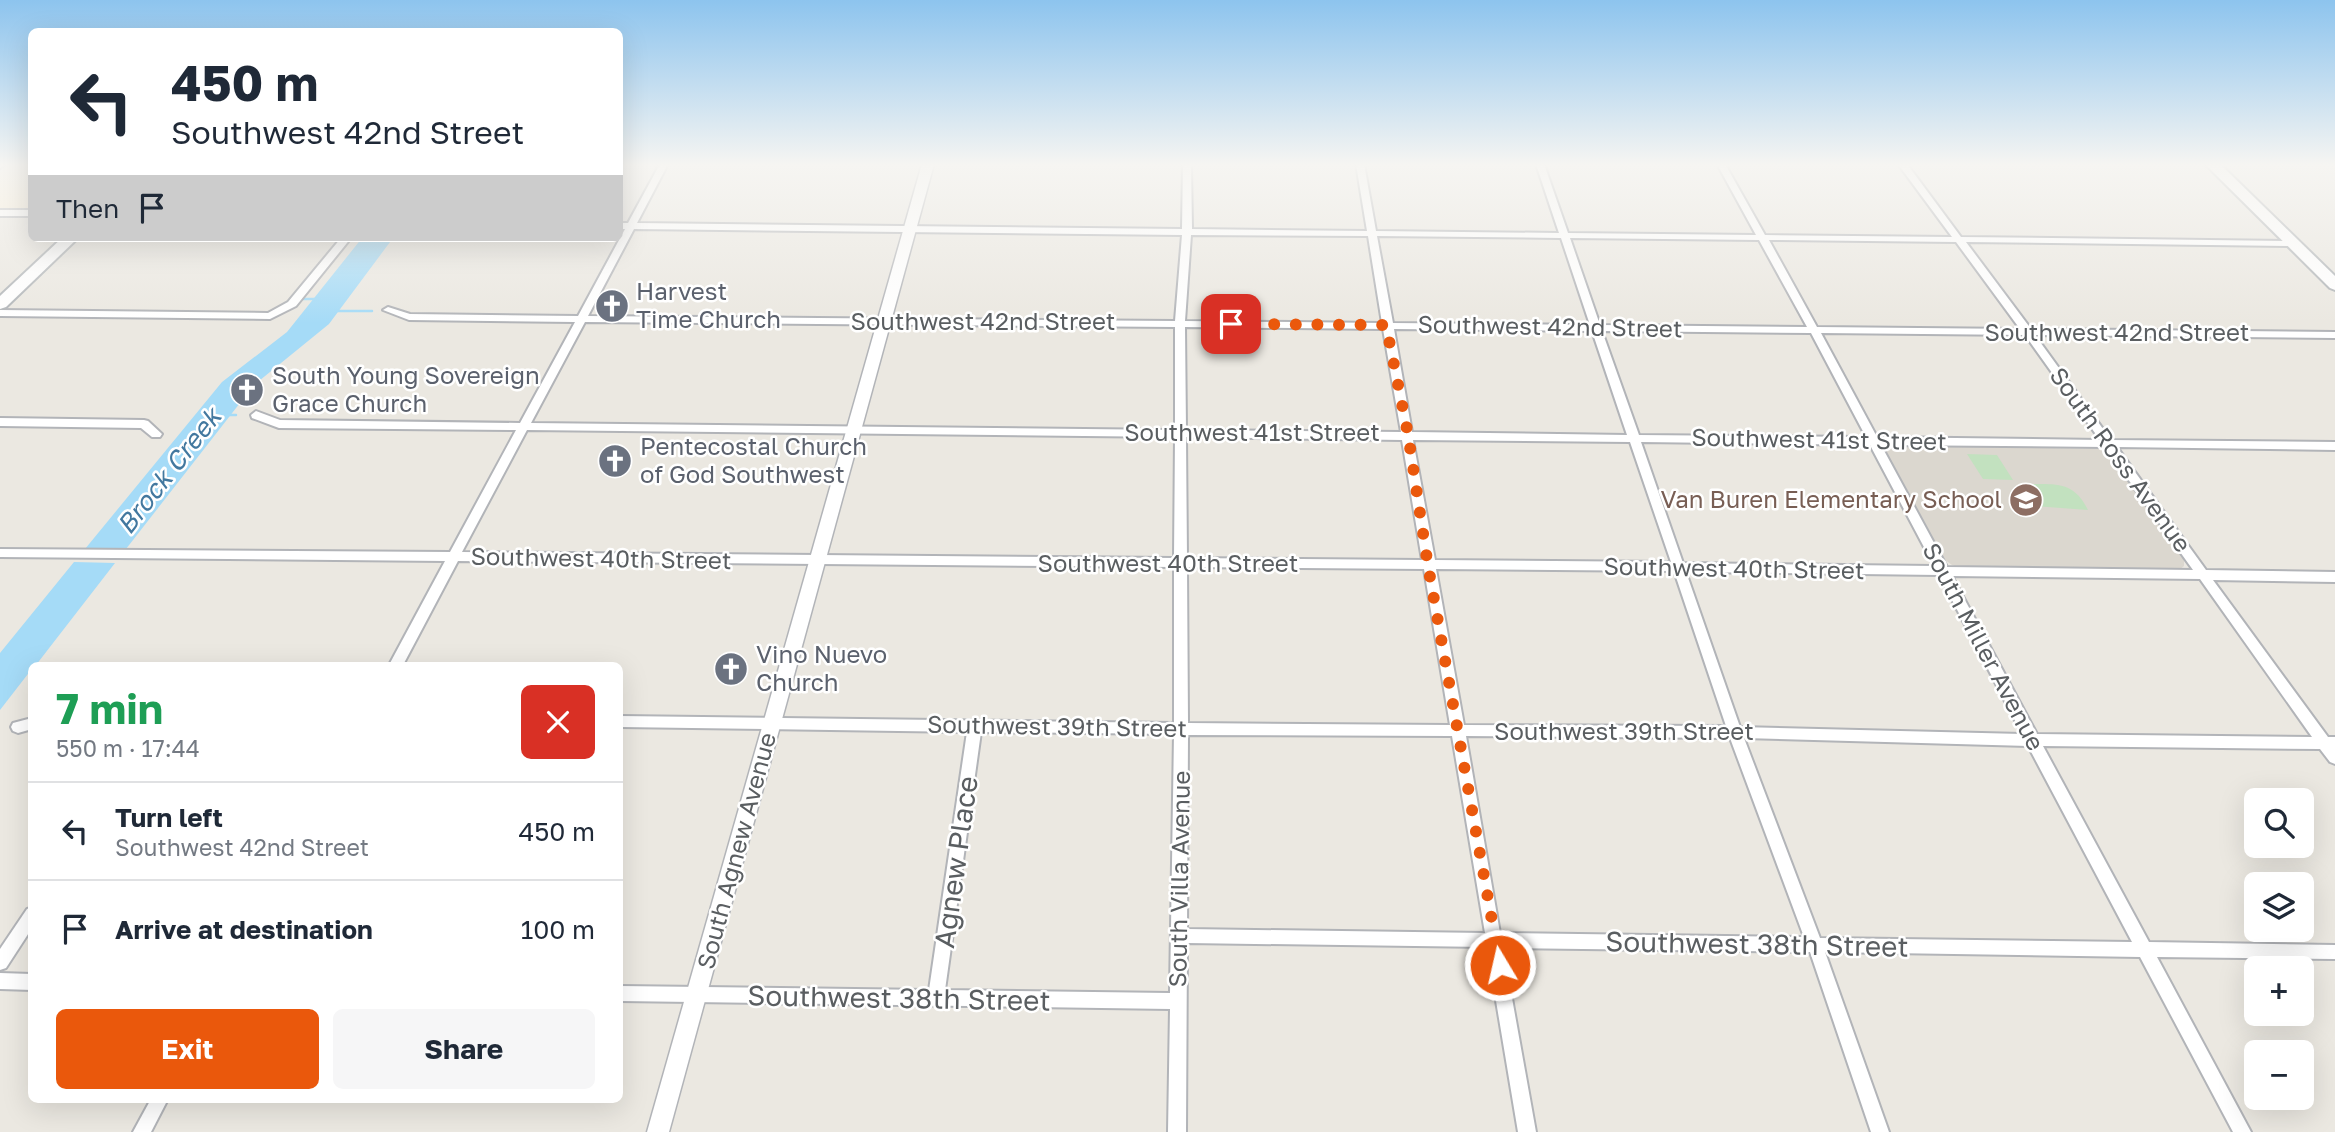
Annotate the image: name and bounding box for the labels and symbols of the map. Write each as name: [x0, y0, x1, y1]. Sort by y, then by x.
place label: Harvest Time Church: [636, 276, 781, 333]
church icon: Harvest Time Church: [593, 287, 631, 325]
pin: [1201, 294, 1261, 354]
street label: Southwest 42nd Street: [851, 306, 1115, 335]
street label: Southwest 42nd Street: [1417, 309, 1683, 342]
street label: Southwest 42nd Street: [1985, 317, 2249, 346]
place label: South Young Sovereign Grace Church: [272, 360, 540, 417]
street label: South Ross Avenue: [2044, 361, 2198, 557]
church icon: South Young Sovereign Grace Church: [228, 371, 266, 409]
water label: Brock Creek: [110, 400, 229, 540]
street label: Southwest 41st Street: [1124, 417, 1380, 446]
street label: Southwest 41st Street: [1691, 422, 1947, 455]
place label: Pentecostal Church of God Southwest: [640, 431, 867, 488]
church icon: Pentecostal Church of God Southwest: [596, 442, 634, 480]
school or university icon: Van Buren Elementary School: [2007, 481, 2045, 519]
place label: Van Buren Elementary School: [1661, 484, 2002, 513]
street label: South Miller Avenue: [1917, 538, 2051, 755]
street label: Southwest 40th Street: [470, 541, 732, 574]
street label: Southwest 40th Street: [1038, 548, 1298, 577]
street label: Southwest 40th Street: [1603, 551, 1865, 584]
place label: Vino Nuevo Church: [756, 639, 887, 696]
church icon: Vino Nuevo Church: [712, 650, 750, 688]
street label: Southwest 39th Street: [927, 709, 1187, 742]
street label: Southwest 39th Street: [1494, 716, 1754, 745]
street label: South Agnew Avenue: [690, 729, 781, 972]
street label: South Villa Avenue: [1162, 770, 1195, 988]
street label: Agnew Place: [927, 774, 984, 950]
street label: Southwest 38th Street: [1605, 924, 1909, 963]
position arrow: [1463, 928, 1537, 1002]
street label: Southwest 38th Street: [747, 978, 1051, 1017]

